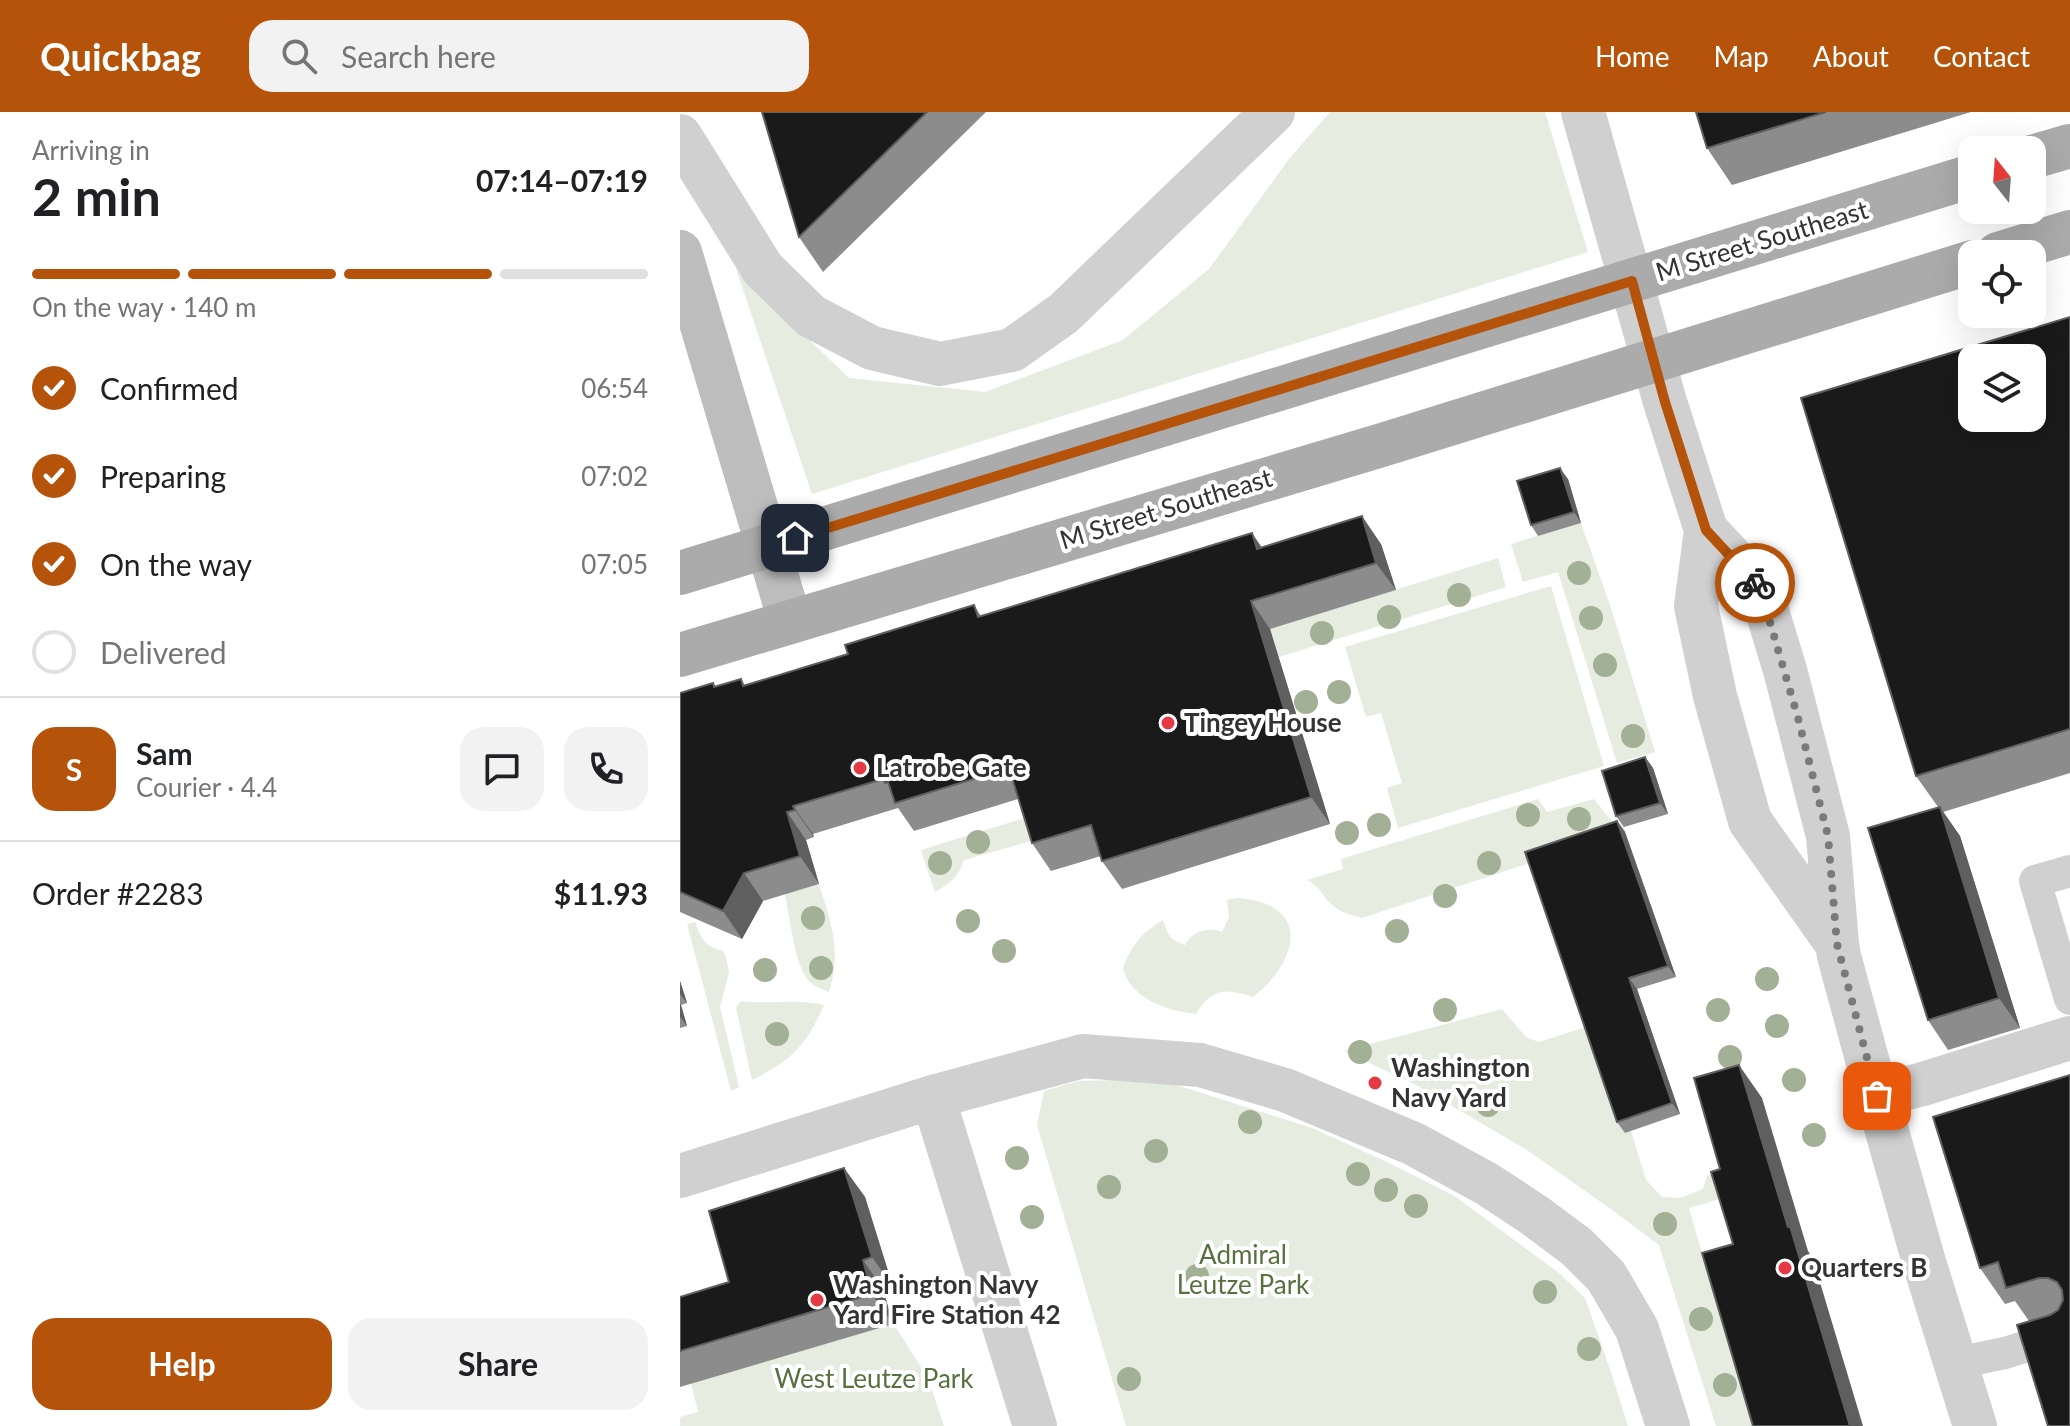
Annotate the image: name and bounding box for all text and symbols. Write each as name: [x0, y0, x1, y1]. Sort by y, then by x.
search box: [249, 20, 809, 92]
text: Quickbag: [40, 33, 201, 79]
icon: search: [277, 34, 321, 78]
text: Search here: [341, 38, 496, 74]
text: Home: [1595, 39, 1670, 73]
text: Map: [1714, 39, 1769, 73]
text: About: [1813, 39, 1889, 73]
text: Contact: [1933, 39, 2030, 73]
text: Arriving in: [32, 134, 150, 166]
north arrow: [1958, 136, 2046, 224]
map controls: [1958, 136, 2046, 432]
text: 07:14–07:19: [476, 162, 648, 198]
text: 2 min: [32, 165, 161, 227]
street label: M Street Southeast: [1652, 192, 1872, 288]
button: locate: [1958, 240, 2046, 328]
text: On the way · 140 m: [32, 291, 256, 323]
button: layers: [1958, 344, 2046, 432]
icon: check: [32, 366, 76, 410]
text: Confirmed: [100, 370, 239, 406]
text: 06:54: [581, 372, 648, 404]
icon: check: [32, 454, 76, 498]
text: Preparing: [100, 458, 226, 494]
text: 07:02: [581, 460, 648, 492]
street label: M Street Southeast: [1056, 460, 1276, 556]
pin: [761, 504, 829, 572]
icon: home: [773, 516, 817, 560]
icon: check: [32, 542, 76, 586]
courier: [1715, 543, 1795, 623]
text: On the way: [100, 546, 252, 582]
text: 07:05: [581, 548, 648, 580]
icon: bike: [1733, 561, 1777, 605]
text: Delivered: [100, 634, 227, 670]
place label: Tingey House: [1184, 706, 1342, 738]
marker: Tingey House: [1159, 714, 1177, 732]
button: chat: [460, 727, 544, 811]
button: phone: [564, 727, 648, 811]
text: Sam: [136, 735, 193, 771]
text: S: [66, 751, 82, 787]
place label: Latrobe Gate: [876, 751, 1027, 783]
marker: Latrobe Gate: [851, 759, 869, 777]
text: Courier · 4.4: [136, 771, 277, 803]
text: Order #2283: [32, 875, 204, 911]
text: $11.93: [554, 875, 648, 911]
place label: Washington Navy Yard: [1391, 1051, 1530, 1113]
pin: [1843, 1062, 1911, 1130]
marker: Washington Navy Yard: [1366, 1074, 1384, 1092]
icon: bag: [1855, 1074, 1899, 1118]
park label: Admiral Leutze Park: [1177, 1238, 1310, 1300]
place label: Quarters B: [1801, 1251, 1927, 1283]
marker: Quarters B: [1776, 1259, 1794, 1277]
place label: Washington Navy Yard Fire Station 42: [832, 1268, 1061, 1330]
marker: Washington Navy Yard Fire Station 42: [808, 1291, 826, 1309]
button: Help: [32, 1318, 332, 1410]
button: Share: [348, 1318, 648, 1410]
park label: West Leutze Park: [774, 1362, 974, 1394]

